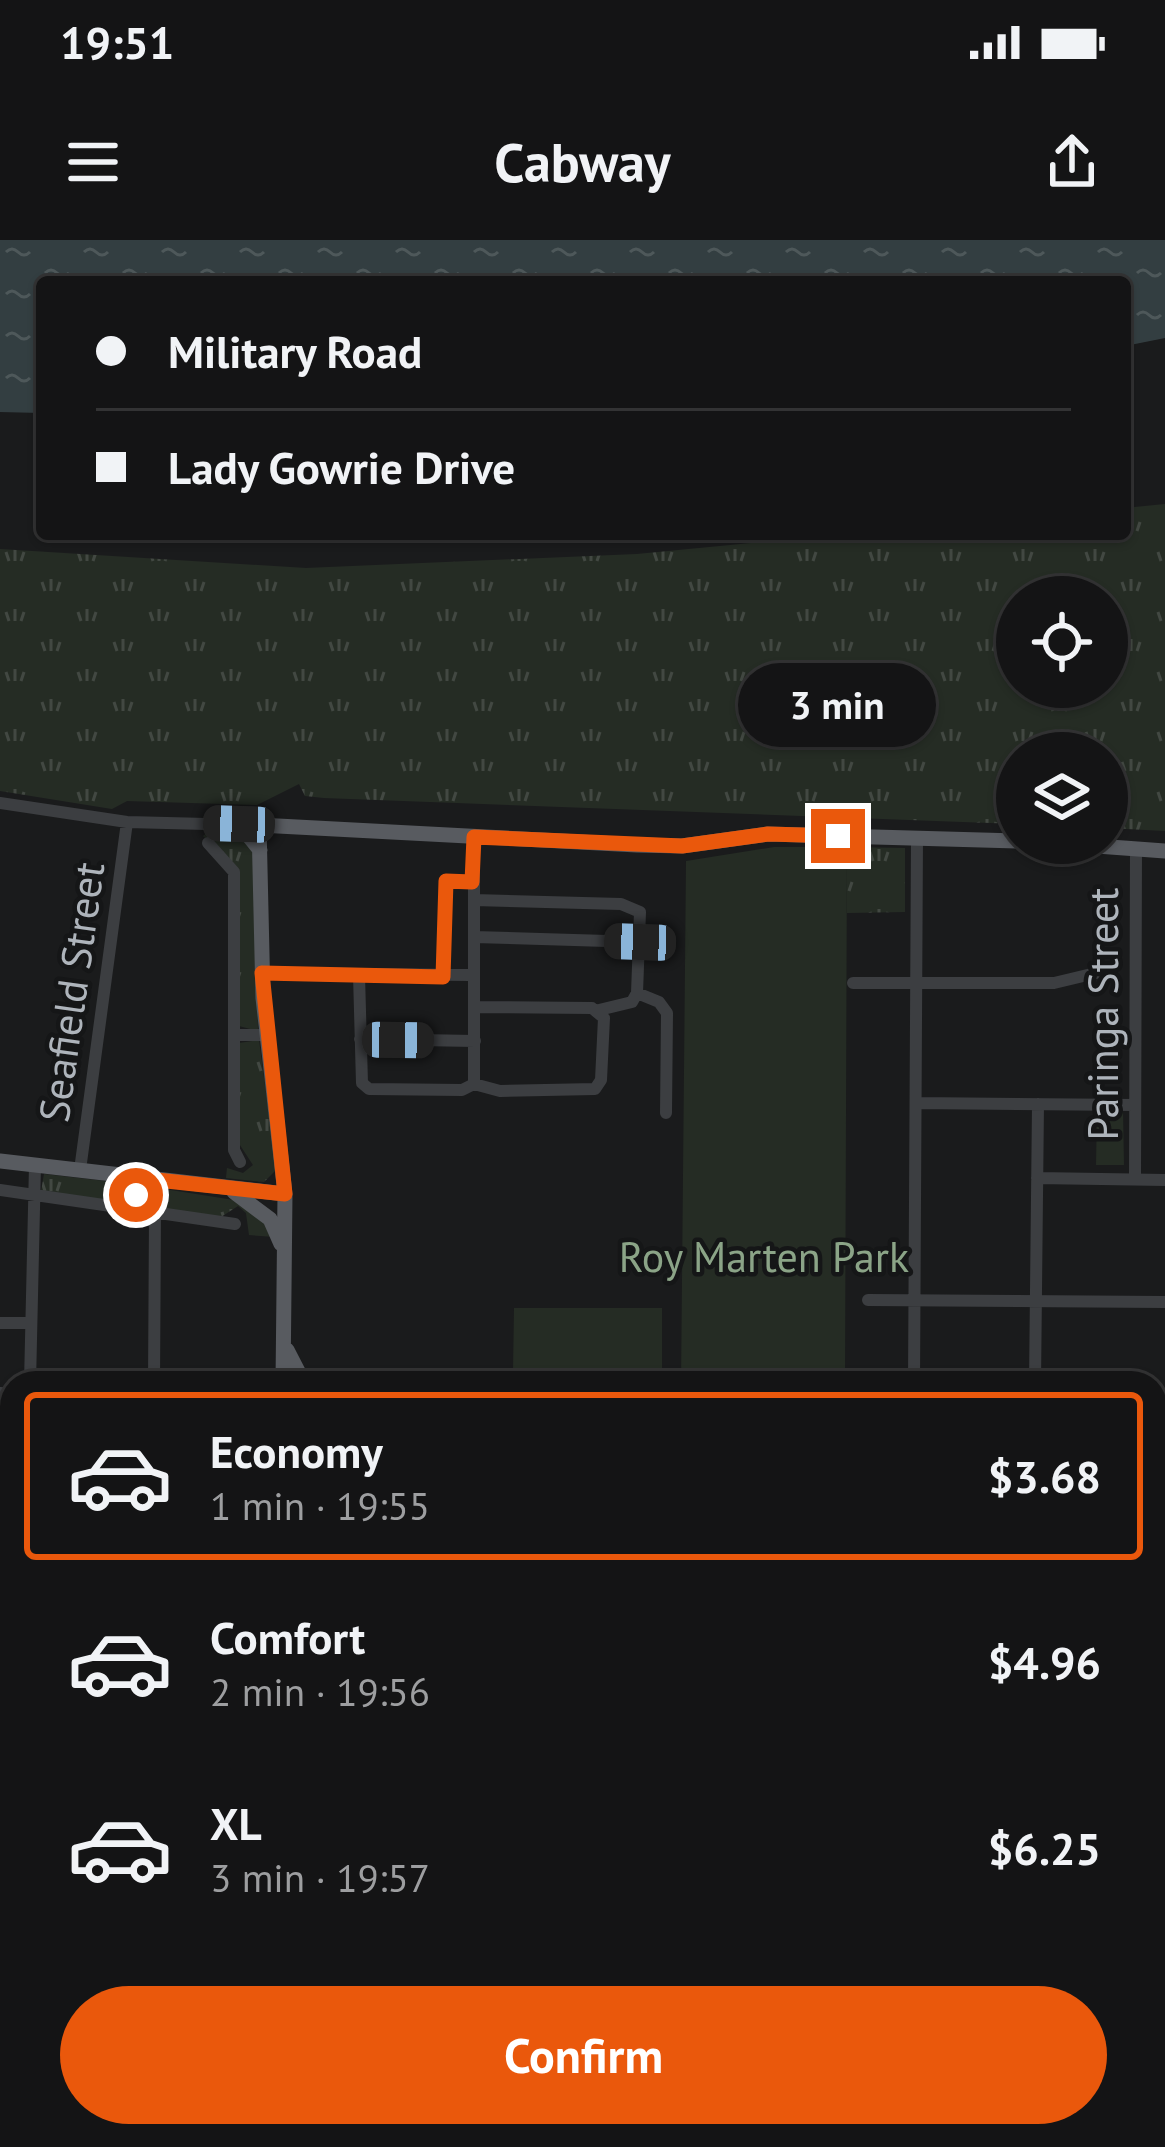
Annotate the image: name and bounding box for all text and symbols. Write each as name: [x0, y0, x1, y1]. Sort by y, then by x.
text: 19:51: [60, 13, 174, 71]
text: Cabway: [494, 127, 671, 197]
icon: menu: [60, 129, 126, 195]
icon: share: [1039, 129, 1105, 195]
text: Military Road: [168, 322, 422, 380]
text: Lady Gowrie Drive: [168, 438, 515, 496]
map controls: [996, 576, 1128, 864]
button: locate: [996, 576, 1128, 708]
callout: 3 min: [739, 662, 937, 746]
text: 3 min: [789, 679, 885, 730]
button: layers: [996, 732, 1128, 864]
car: [202, 805, 276, 843]
route end: [811, 809, 865, 863]
street label: Seafield Street: [26, 859, 116, 1125]
street label: Paringa Street: [1075, 887, 1130, 1141]
car: [603, 923, 677, 961]
car: [362, 1021, 434, 1059]
route start: [109, 1168, 163, 1222]
park label: Roy Marten Park: [619, 1229, 909, 1284]
icon: car: [66, 1422, 174, 1530]
text: Economy: [210, 1422, 383, 1480]
text: $3.68: [988, 1447, 1101, 1505]
text: 1 min · 19:55: [210, 1480, 430, 1531]
icon: car: [66, 1608, 174, 1716]
text: Comfort: [210, 1608, 365, 1666]
text: $4.96: [988, 1633, 1101, 1691]
text: 2 min · 19:56: [210, 1666, 430, 1717]
icon: car: [66, 1794, 174, 1902]
text: XL: [210, 1794, 262, 1852]
text: $6.25: [988, 1819, 1101, 1877]
text: 3 min · 19:57: [210, 1852, 430, 1903]
button: Confirm: [60, 1986, 1107, 2124]

